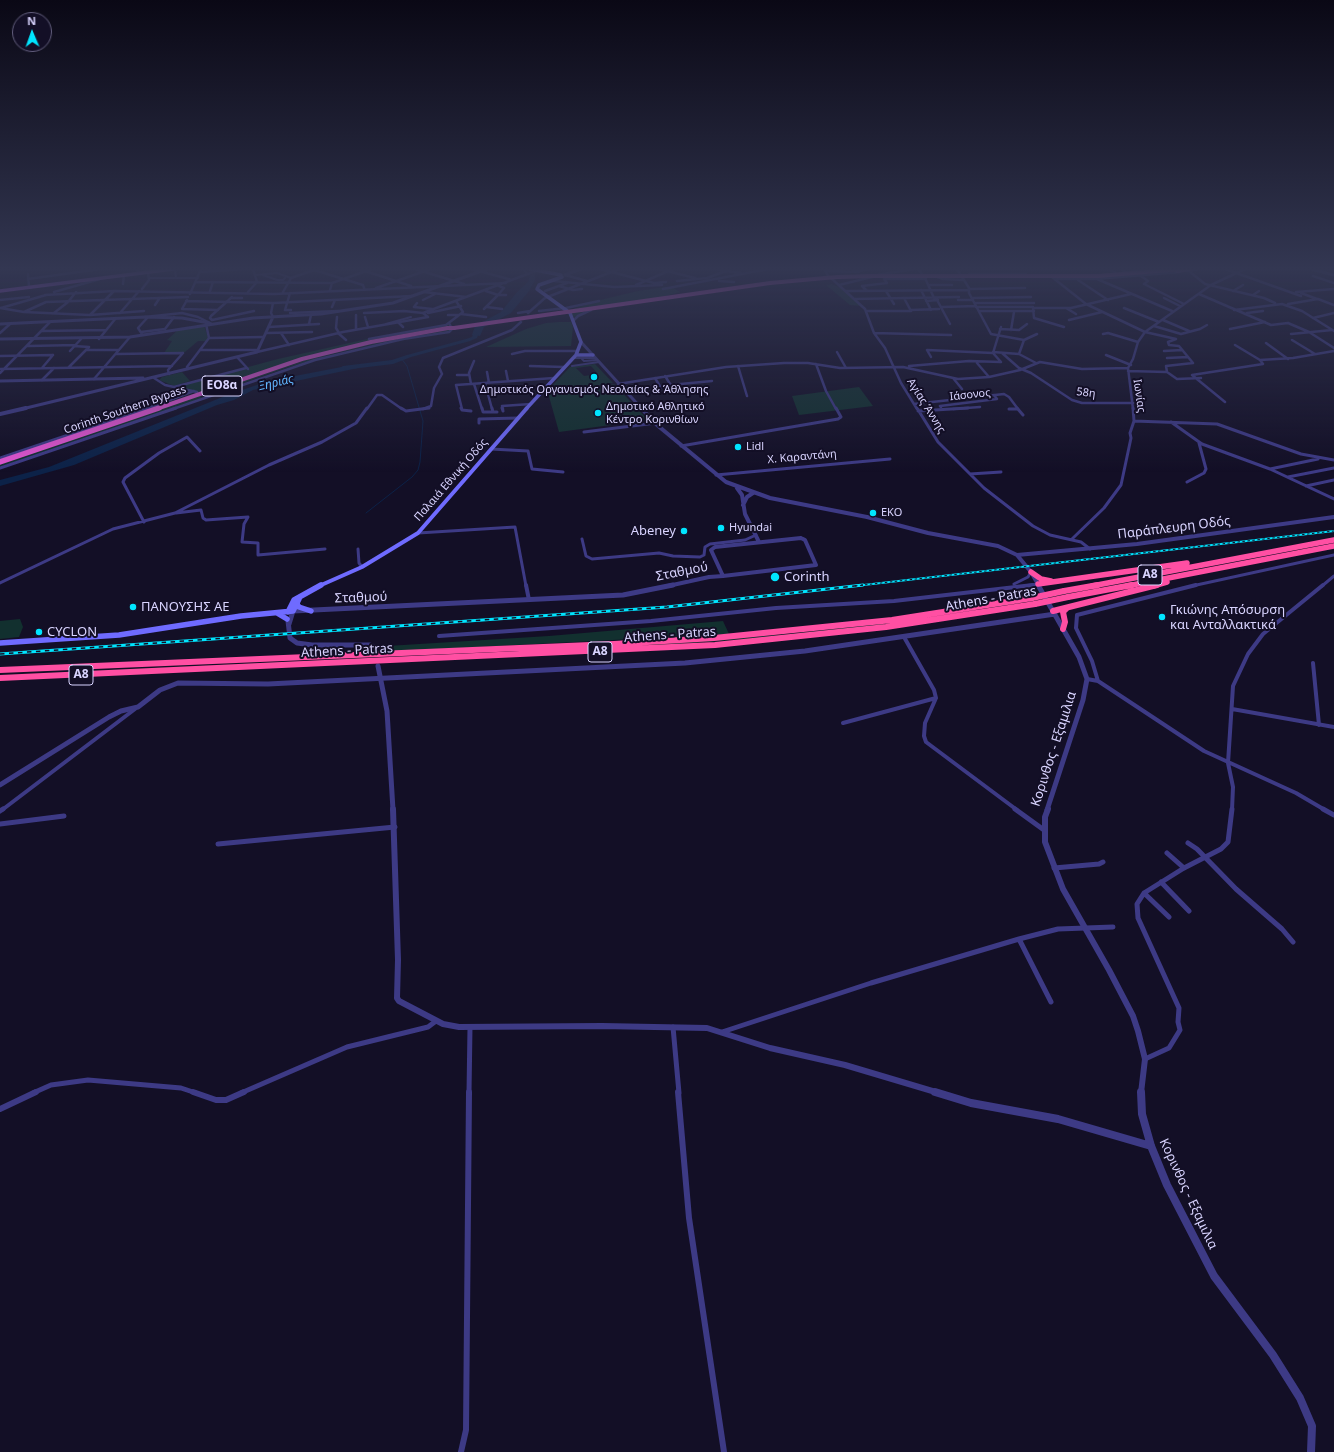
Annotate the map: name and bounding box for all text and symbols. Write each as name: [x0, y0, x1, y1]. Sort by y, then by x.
north arrow: [12, 12, 52, 52]
text: N: [27, 13, 36, 28]
water label: Ξηριάς: [257, 372, 295, 394]
marker: Δημοτικός Οργανισμός Νεολαίας & Άθλησης: [589, 372, 599, 382]
road number: ΕΟ8α: [202, 376, 242, 396]
street label: Αγίας Άννης: [904, 376, 948, 436]
street label: Ιωνίας: [1130, 378, 1148, 414]
street label: Corinth Southern Bypass: [62, 383, 188, 437]
place label: Δημοτικός Οργανισμός Νεολαίας & Άθλησης: [480, 383, 708, 397]
street label: 58η: [1076, 385, 1096, 401]
street label: Ιάσονος: [949, 386, 991, 404]
place label: Δημοτικό Αθλητικό Κέντρο Κορινθίων: [606, 400, 705, 426]
marker: Δημοτικό Αθλητικό Κέντρο Κορινθίων: [593, 408, 603, 418]
street label: Παλαιά Εθνική Οδός: [412, 436, 490, 524]
place label: Lidl: [746, 440, 764, 454]
marker: Lidl: [733, 442, 743, 452]
street label: Χ. Καραντάνη: [767, 447, 837, 467]
place label: EKO: [881, 506, 902, 520]
marker: EKO: [868, 508, 878, 518]
street label: Παράπλευρη Οδός: [1117, 513, 1231, 543]
place label: Hyundai: [729, 521, 772, 535]
place label: Abeney: [631, 523, 676, 539]
marker: Hyundai: [716, 523, 726, 533]
marker: Abeney: [679, 526, 689, 536]
street label: Σταθμού: [655, 559, 709, 585]
road number: Α8: [1138, 565, 1162, 585]
place label: Corinth: [784, 569, 830, 585]
marker: Corinth: [769, 571, 781, 583]
street label: Athens - Patras: [944, 583, 1038, 615]
street label: Σταθμού: [334, 589, 388, 607]
place label: ΠΑΝΟΥΣΗΣ ΑΕ: [141, 599, 229, 615]
marker: ΠΑΝΟΥΣΗΣ ΑΕ: [128, 602, 138, 612]
place label: Γκιώνης Απόσυρση και Ανταλλακτικά: [1170, 602, 1285, 633]
marker: Γκιώνης Απόσυρση και Ανταλλακτικά: [1157, 612, 1167, 622]
place label: CYCLON: [47, 624, 97, 640]
street label: Athens - Patras: [624, 624, 716, 646]
marker: CYCLON: [34, 627, 44, 637]
street label: Athens - Patras: [301, 641, 393, 661]
road number: Α8: [588, 642, 612, 662]
road number: Α8: [69, 665, 93, 685]
street label: Κορινθος - Εξαμιλια: [1028, 689, 1080, 809]
street label: Κορινθος - Εξαμιλια: [1156, 1136, 1220, 1252]

